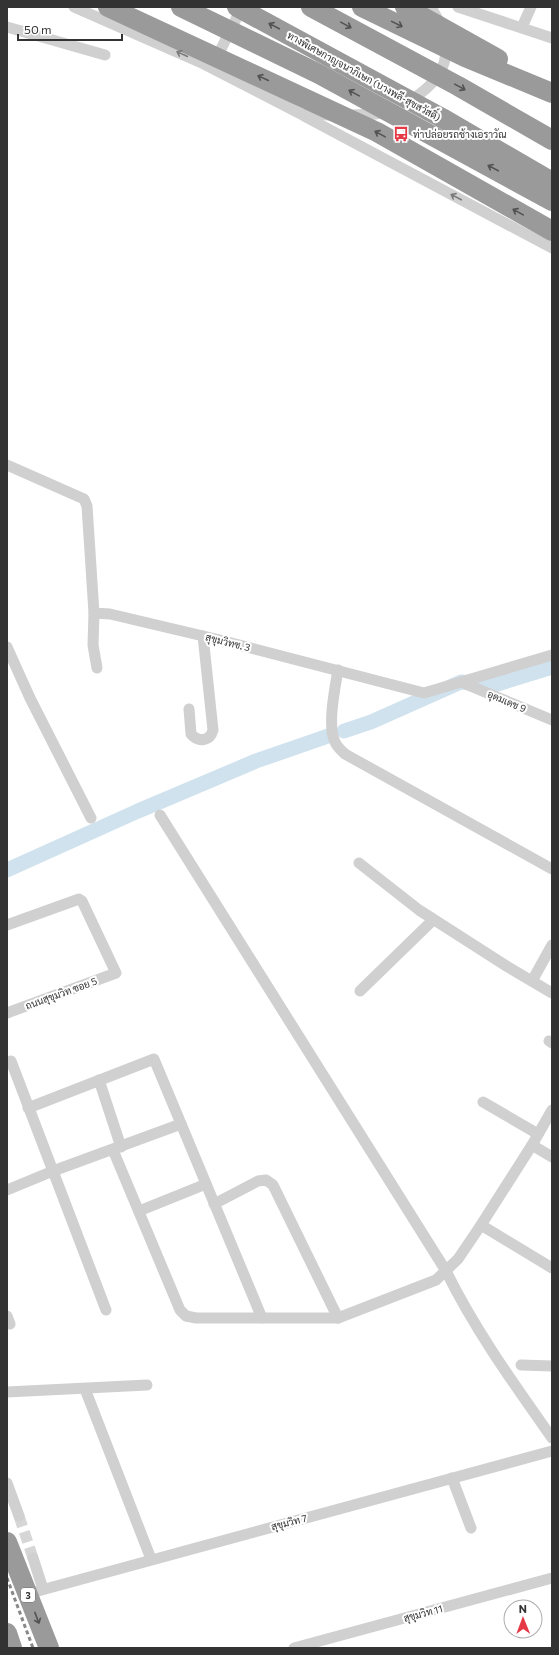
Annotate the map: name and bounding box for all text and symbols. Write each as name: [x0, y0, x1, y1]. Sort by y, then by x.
scale bar: [18, 16, 122, 42]
one-way arrow: [391, 21, 403, 28]
text: 50 m: [24, 22, 52, 36]
one-way arrow: [268, 22, 280, 30]
one-way arrow: [339, 22, 351, 29]
street label: ทางพิเศษกาญจนาภิเษก (บางพลี-สุขสวัสดิ์): [284, 26, 444, 125]
one-way arrow: [177, 50, 189, 57]
one-way arrow: [257, 74, 269, 81]
one-way arrow: [454, 84, 466, 92]
one-way arrow: [349, 89, 361, 97]
bus stop icon: ท่าปล่อยรถช้างเอราวัณ: [392, 125, 410, 143]
place label: ท่าปล่อยรถช้างเอราวัณ: [413, 128, 507, 140]
one-way arrow: [374, 130, 386, 138]
one-way arrow: [487, 164, 499, 172]
one-way arrow: [450, 193, 462, 200]
one-way arrow: [512, 208, 524, 216]
street label: สุขุมวิทซ. 3: [204, 631, 252, 655]
street label: อุดมเดช 9: [485, 687, 528, 716]
street label: ถนนสุขุมวิท ซอย 5: [23, 974, 99, 1013]
street label: สุขุมวิท 7: [270, 1511, 309, 1534]
road number: 3: [21, 1588, 35, 1602]
north arrow: [503, 1599, 543, 1639]
street label: สุขุมวิท 11: [402, 1602, 444, 1626]
text: N: [519, 1602, 527, 1615]
one-way arrow: [33, 1611, 41, 1623]

